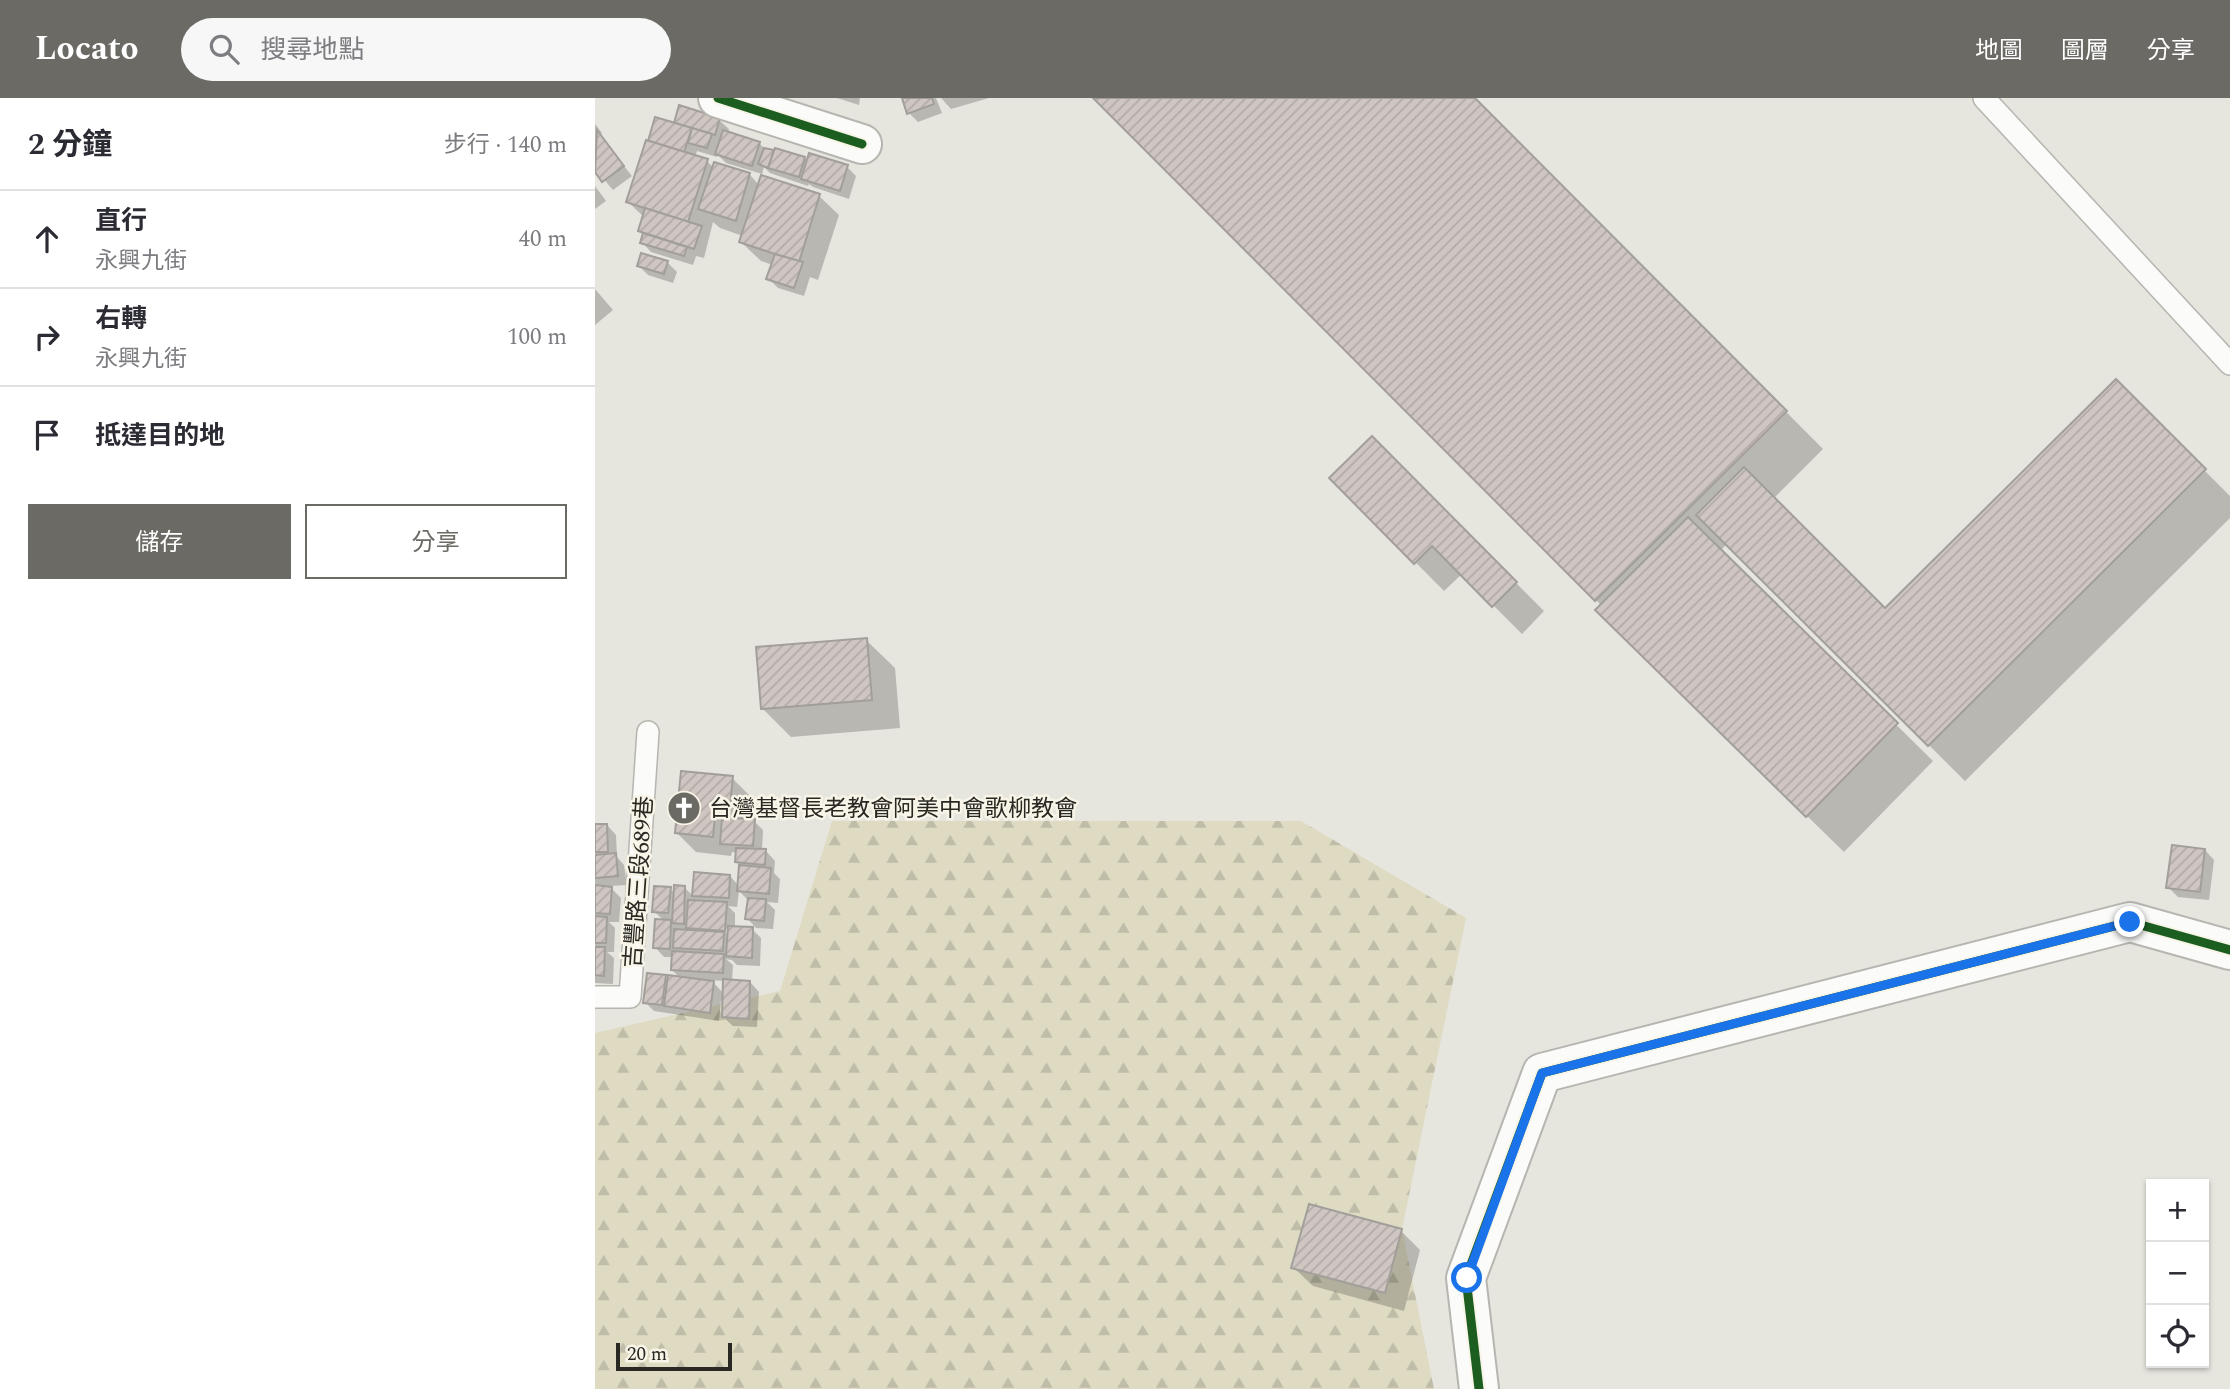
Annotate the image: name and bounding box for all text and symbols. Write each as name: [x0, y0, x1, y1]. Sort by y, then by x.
search box: [181, 18, 671, 81]
text: Locato: [35, 24, 139, 74]
icon: search: [205, 30, 243, 68]
text: 搜尋地點: [261, 30, 365, 70]
text: 地圖: [1975, 33, 2023, 69]
text: 圖層: [2061, 33, 2109, 69]
text: 分享: [2147, 33, 2195, 69]
text: 2 分鐘: [28, 122, 112, 168]
text: 步行 · 140 m: [444, 128, 567, 163]
text: 直行: [95, 201, 147, 241]
icon: ahead: [28, 220, 66, 258]
text: 40 m: [518, 222, 567, 257]
text: 永興九街: [95, 244, 187, 279]
text: 右轉: [95, 299, 147, 339]
icon: right: [28, 318, 66, 356]
text: 100 m: [507, 320, 567, 355]
text: 永興九街: [95, 342, 187, 377]
icon: arrive: [28, 416, 66, 454]
text: 抵達目的地: [95, 416, 225, 456]
button: 儲存: [28, 504, 291, 579]
button: 分享: [305, 504, 567, 579]
church icon: 台灣基督長老教會阿美中會歌柳教會: [665, 789, 703, 827]
place label: 台灣基督長老教會阿美中會歌柳教會: [709, 792, 1077, 827]
street label: 吉豐路三段689巷: [616, 795, 663, 969]
route end: [2114, 906, 2145, 937]
map controls: [2146, 1179, 2209, 1368]
button: +: [2146, 1179, 2209, 1242]
button: −: [2146, 1242, 2209, 1305]
route start: [1451, 1262, 1482, 1293]
button: locate: [2146, 1305, 2209, 1368]
scale bar: [616, 1340, 731, 1372]
text: 20 m: [627, 1340, 667, 1369]

